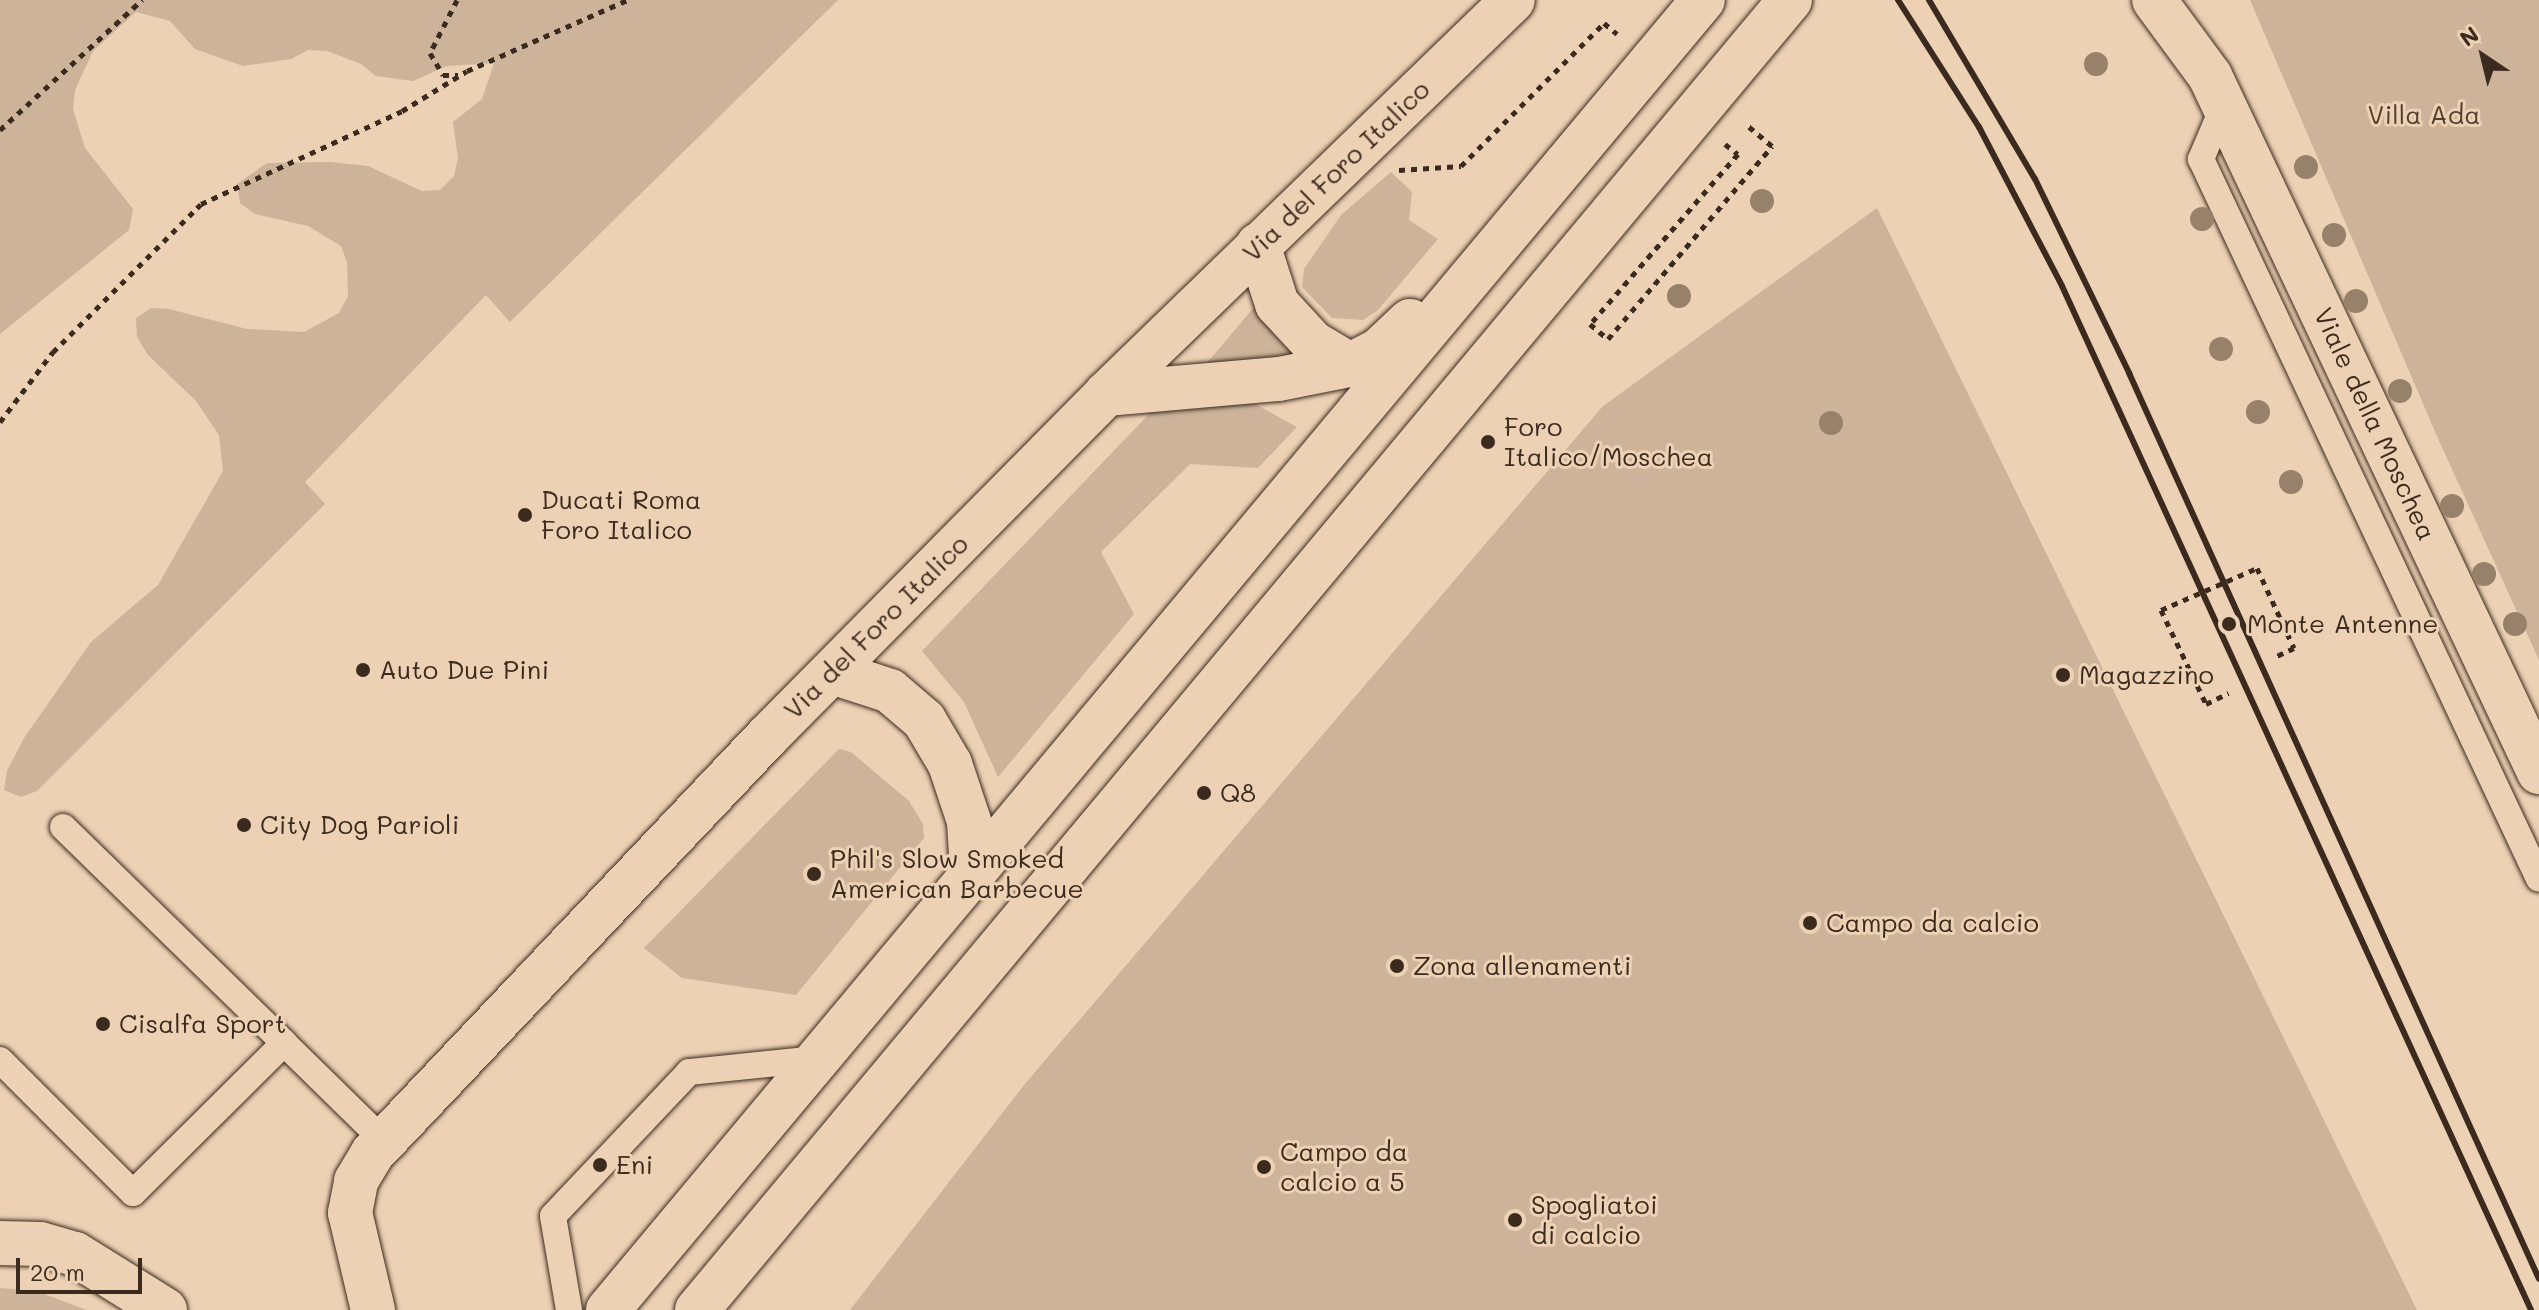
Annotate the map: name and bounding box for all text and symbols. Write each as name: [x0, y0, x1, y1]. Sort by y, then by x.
north arrow: [2443, 16, 2523, 96]
text: N: [2454, 19, 2484, 53]
street label: Via del Foro Italico: [1236, 74, 1436, 268]
park label: Villa Ada: [2368, 99, 2480, 131]
street label: Viale della Moschea: [2307, 303, 2443, 545]
place label: Foro Italico/Moschea: [1504, 411, 1713, 472]
marker: Foro Italico/Moschea: [1479, 433, 1497, 451]
place label: Ducati Roma Foro Italico: [541, 484, 701, 546]
marker: Ducati Roma Foro Italico: [516, 506, 534, 524]
street label: Via del Foro Italico: [777, 528, 975, 726]
place label: Monte Antenne: [2247, 608, 2438, 640]
marker: Monte Antenne: [2218, 613, 2240, 635]
place label: Auto Due Pini: [379, 654, 549, 686]
place label: Magazzino: [2079, 659, 2214, 691]
marker: Auto Due Pini: [354, 661, 372, 679]
marker: Magazzino: [2054, 666, 2072, 684]
place label: Q8: [1220, 777, 1256, 809]
marker: Q8: [1195, 784, 1213, 802]
place label: City Dog Parioli: [260, 809, 460, 841]
marker: City Dog Parioli: [235, 816, 253, 834]
place label: Phil's Slow Smoked American Barbecue: [830, 843, 1084, 904]
marker: Phil's Slow Smoked American Barbecue: [805, 865, 823, 883]
place label: Campo da calcio: [1826, 907, 2039, 939]
marker: Campo da calcio: [1801, 914, 1819, 932]
place label: Zona allenamenti: [1413, 950, 1631, 982]
marker: Zona allenamenti: [1388, 957, 1406, 975]
place label: Cisalfa Sport: [119, 1008, 286, 1040]
marker: Cisalfa Sport: [94, 1015, 112, 1033]
place label: Campo da calcio a 5: [1280, 1136, 1408, 1198]
place label: Eni: [616, 1149, 653, 1181]
marker: Eni: [591, 1156, 609, 1174]
marker: Campo da calcio a 5: [1255, 1158, 1273, 1176]
place label: Spogliatoi di calcio: [1531, 1189, 1658, 1250]
marker: Spogliatoi di calcio: [1506, 1211, 1524, 1229]
scale bar: [20, 1242, 146, 1292]
text: 20 m: [30, 1256, 85, 1287]

